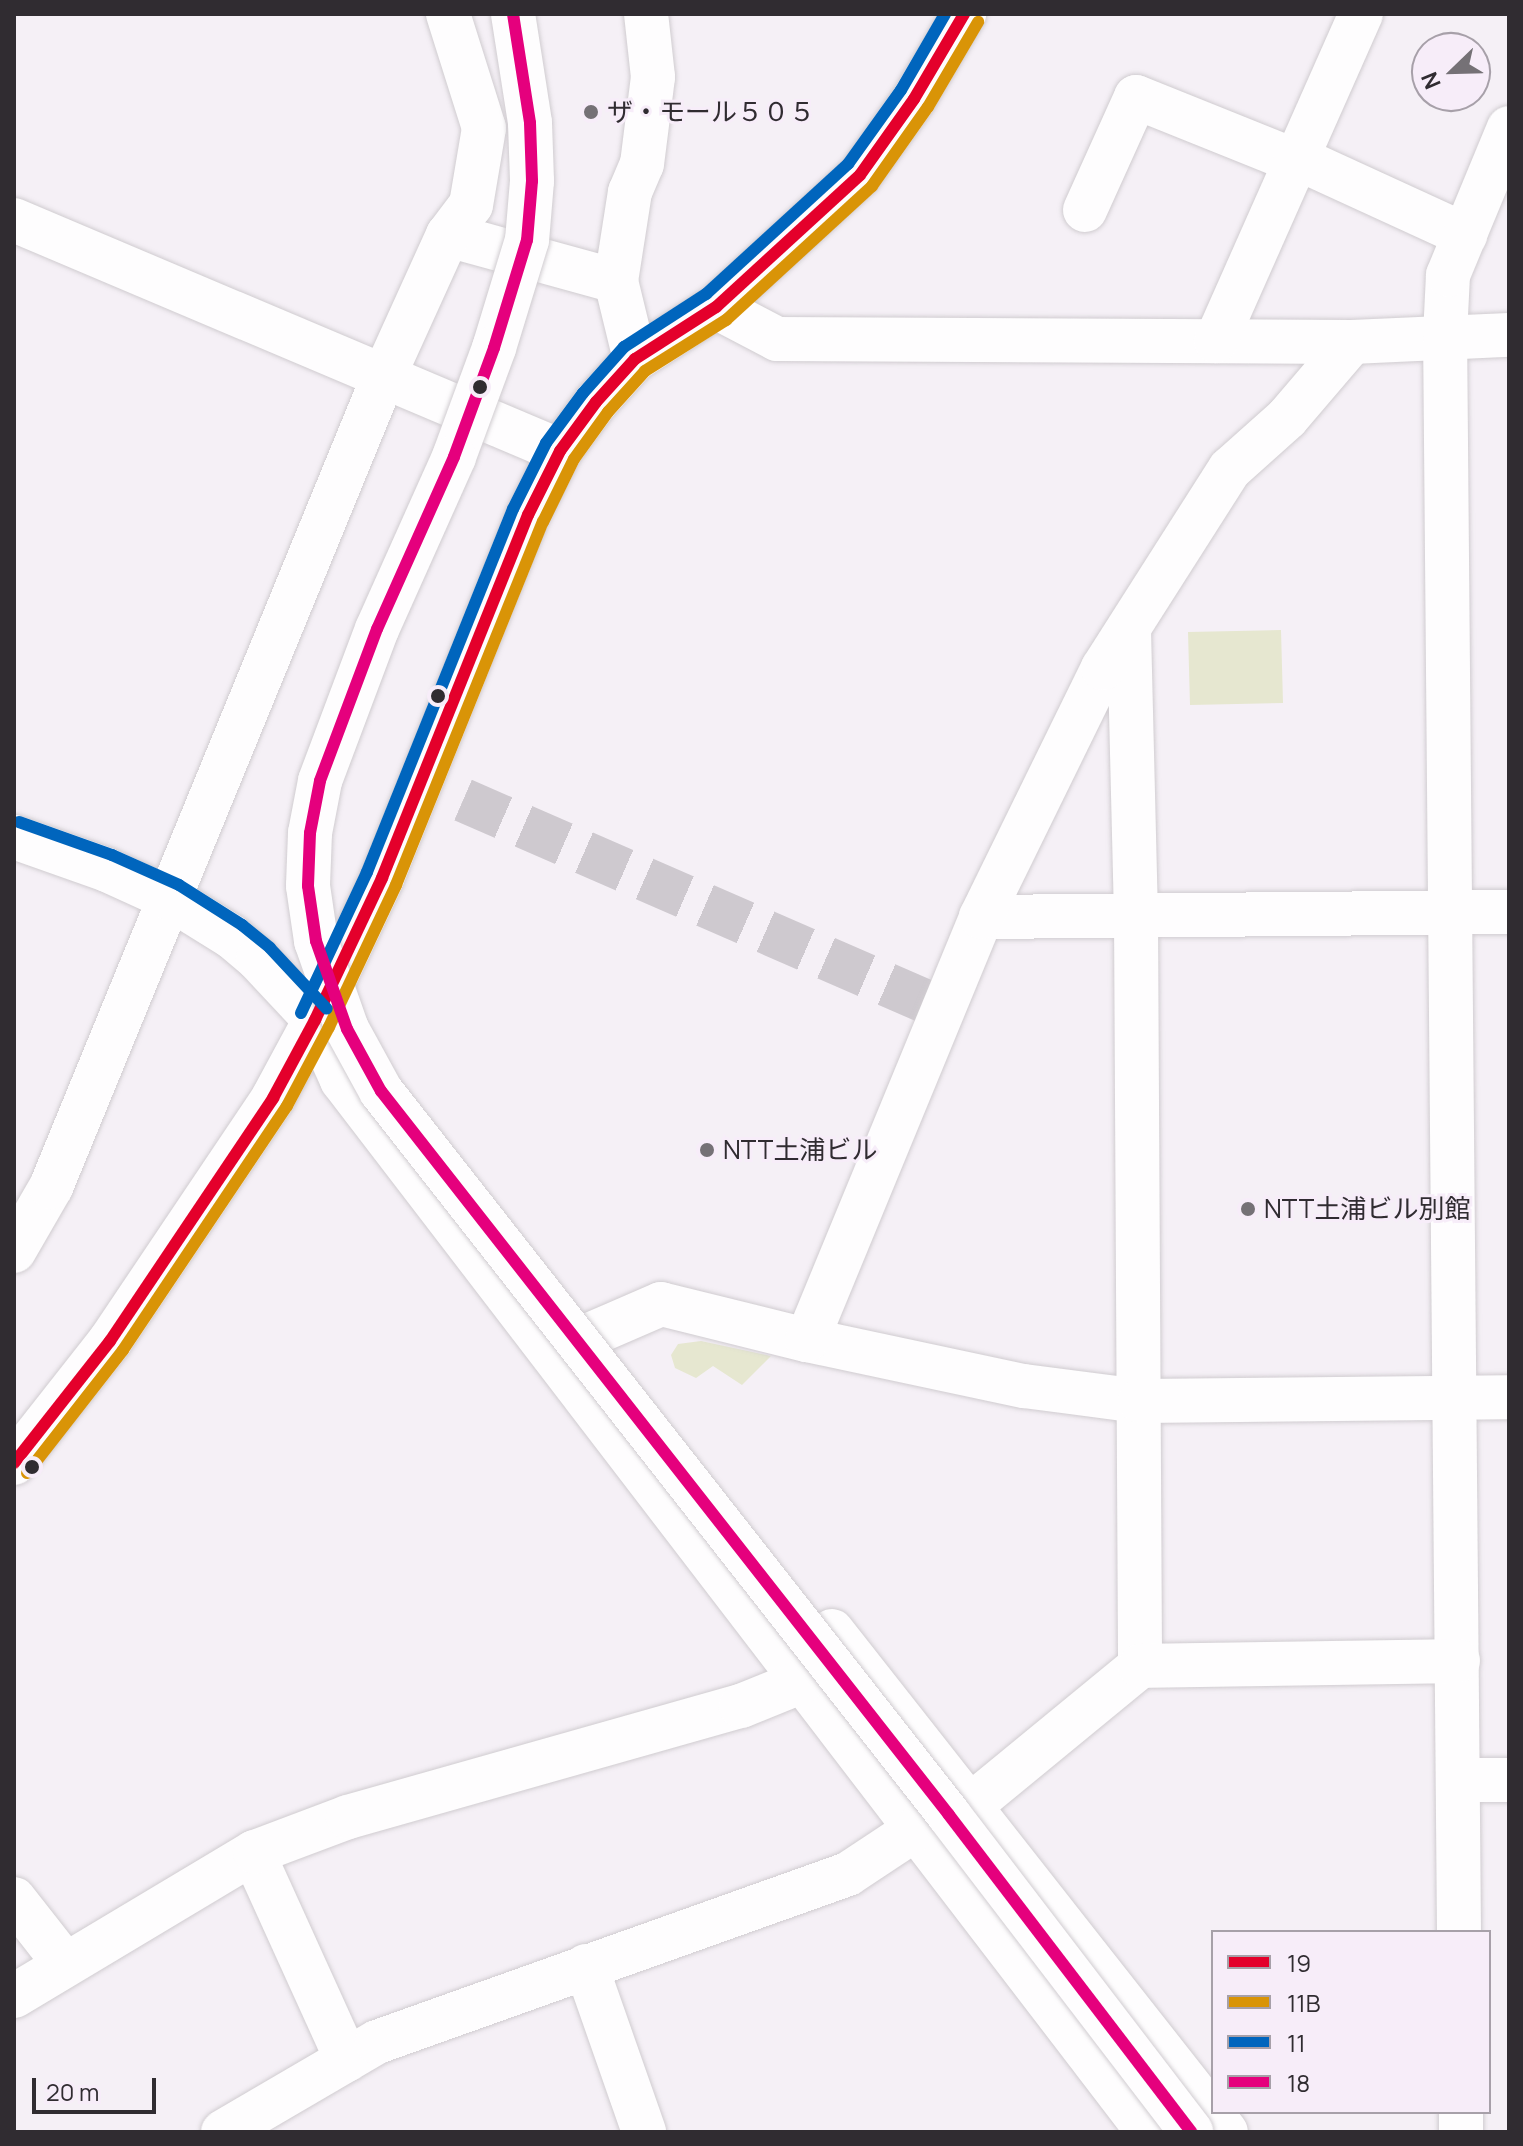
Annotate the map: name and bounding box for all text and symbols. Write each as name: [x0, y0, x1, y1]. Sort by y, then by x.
north arrow: [1411, 32, 1491, 112]
text: N: [1414, 67, 1448, 94]
place label: ザ・モール５０５: [607, 96, 815, 128]
marker: ザ・モール５０５: [582, 103, 600, 121]
unlabelled marker: [472, 379, 488, 395]
unlabelled marker: [430, 688, 446, 704]
place label: NTT土浦ビル: [723, 1134, 877, 1166]
marker: NTT土浦ビル: [698, 1141, 716, 1159]
place label: NTT土浦ビル別館: [1264, 1193, 1470, 1225]
marker: NTT土浦ビル別館: [1239, 1200, 1257, 1218]
unlabelled marker: [24, 1459, 40, 1475]
legend: [1211, 1930, 1491, 2114]
text: 19: [1287, 1946, 1311, 1979]
text: 11B: [1287, 1986, 1320, 2019]
text: 11: [1287, 2026, 1306, 2059]
scale bar: [36, 2062, 160, 2112]
text: 18: [1287, 2066, 1310, 2099]
text: 20 m: [46, 2075, 99, 2108]

